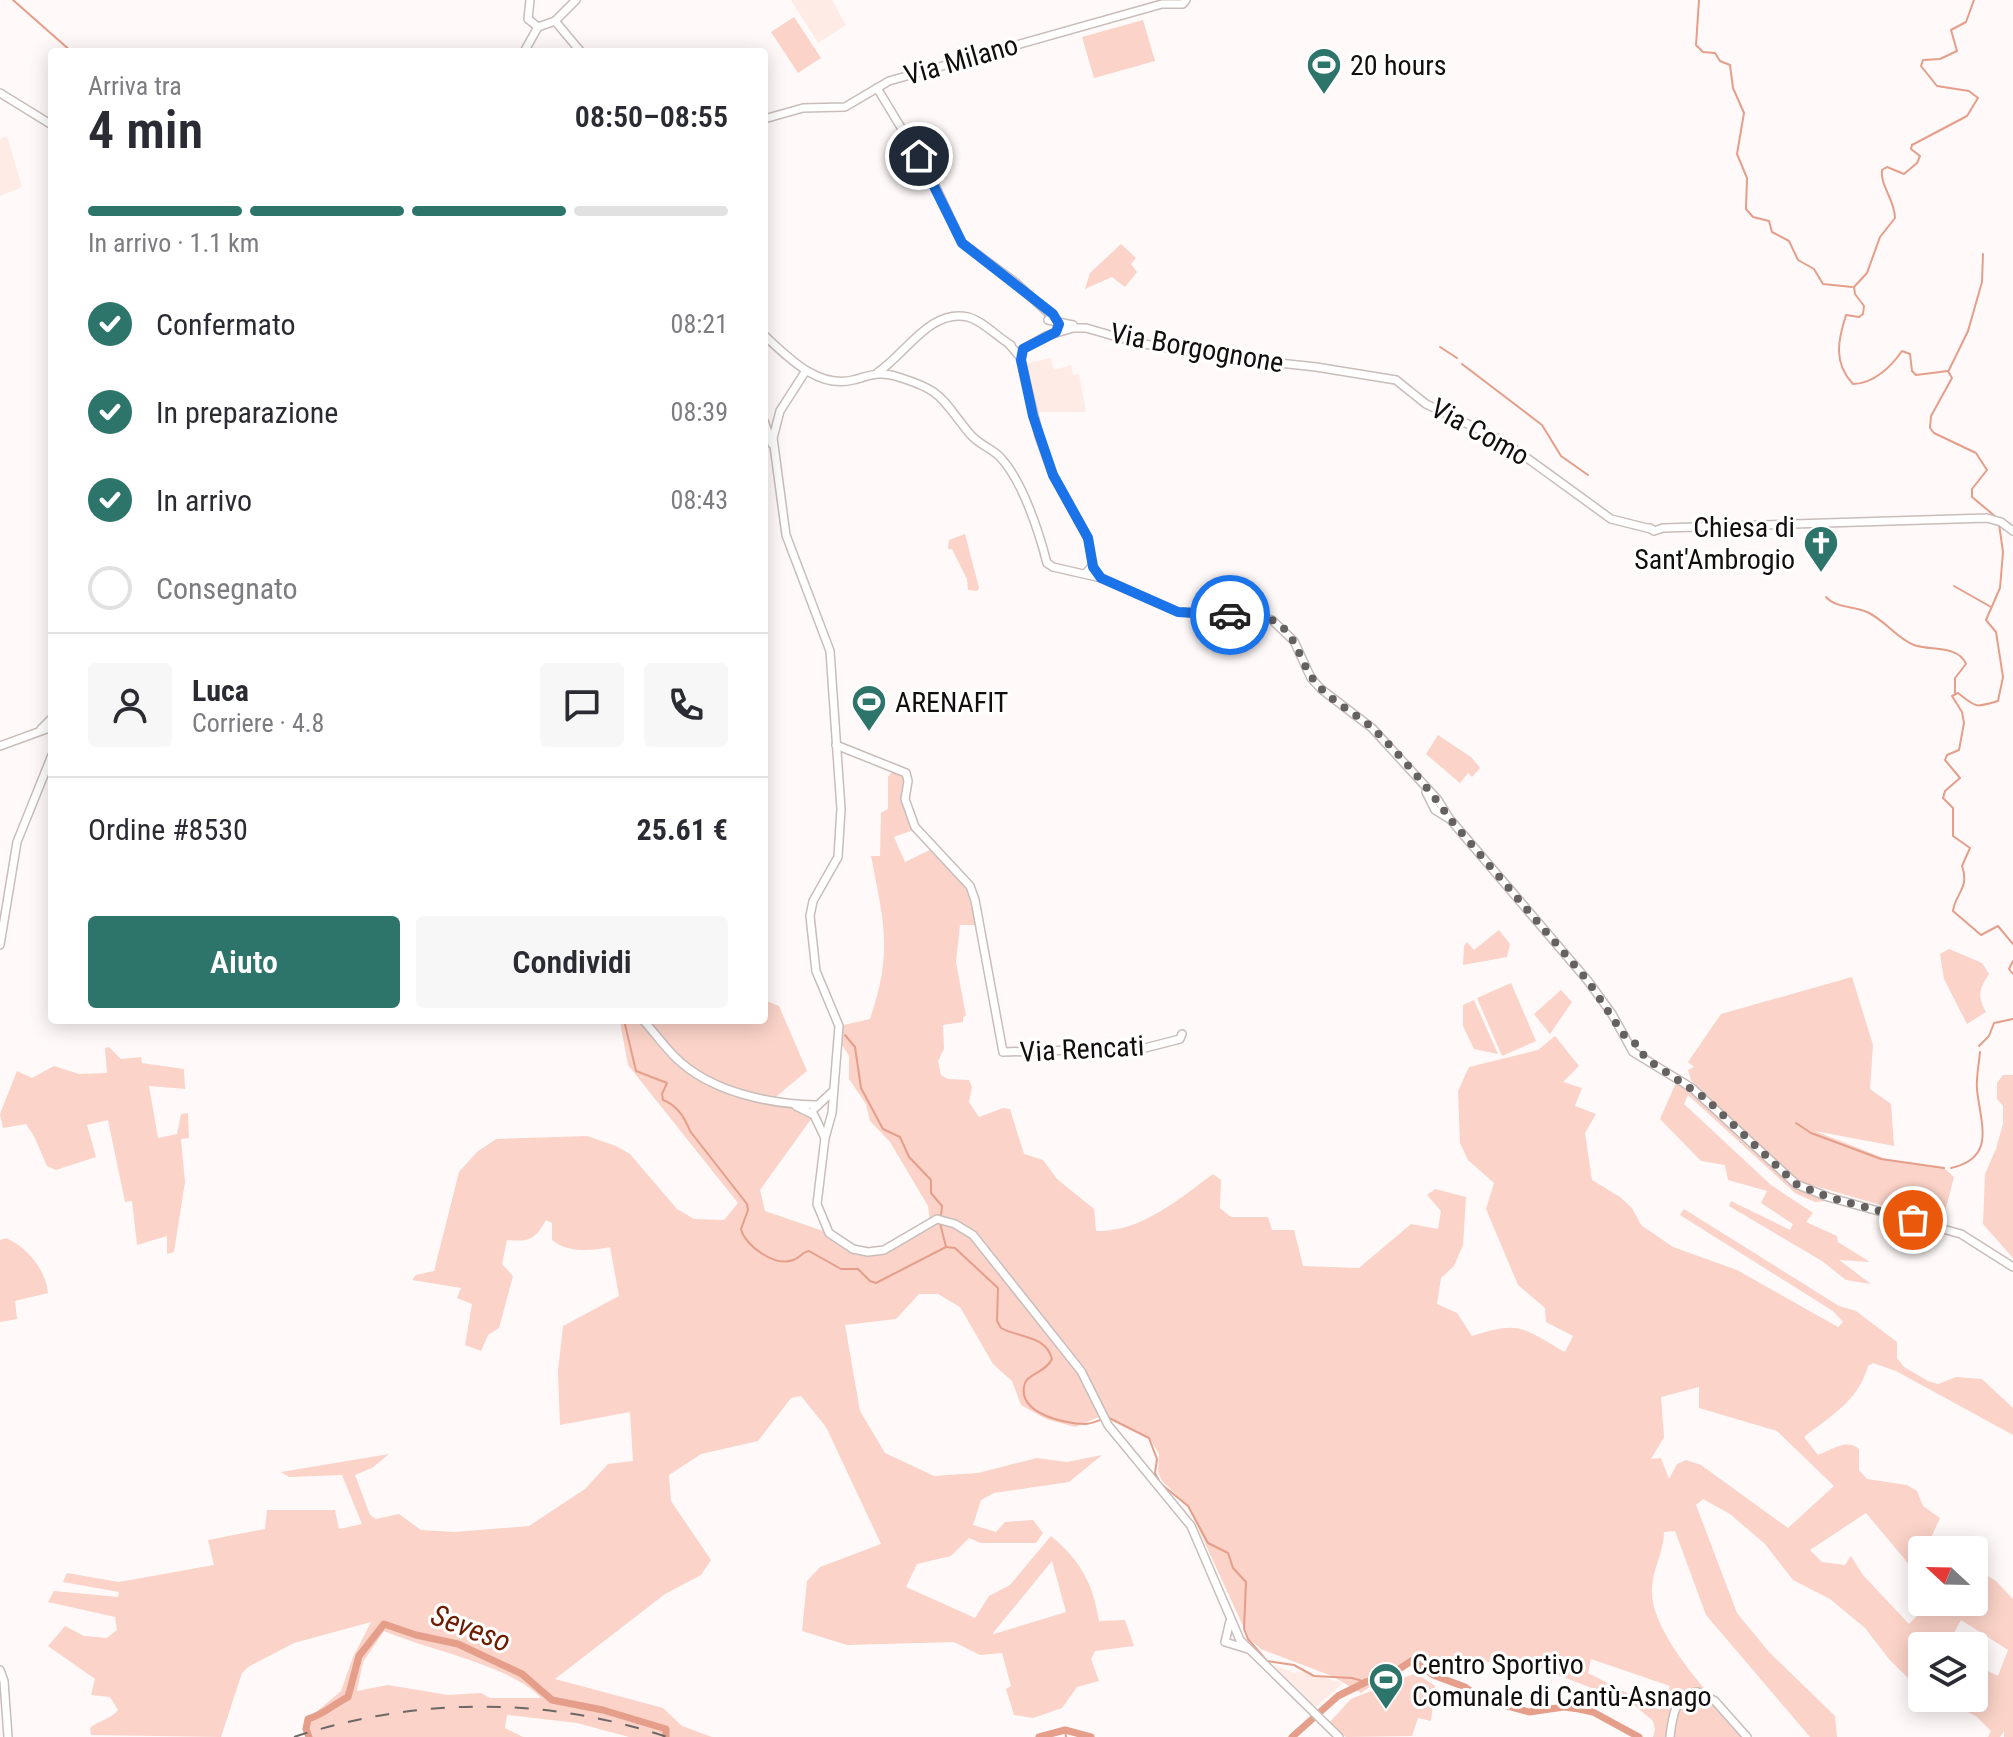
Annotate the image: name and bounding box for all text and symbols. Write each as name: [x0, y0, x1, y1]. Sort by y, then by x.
street label: Via Milano: [900, 28, 1022, 92]
sports icon: 20 hours: [1305, 46, 1343, 96]
place label: 20 hours: [1350, 49, 1446, 82]
text: Arriva tra: [88, 71, 182, 101]
text: 08:50–08:55: [575, 99, 728, 134]
text: 4 min: [88, 100, 203, 161]
pin: [885, 122, 953, 190]
icon: home: [897, 134, 941, 178]
text: In arrivo · 1.1 km: [88, 228, 259, 258]
icon: check: [88, 302, 132, 346]
text: Confermato: [156, 307, 296, 342]
text: 08:21: [671, 309, 728, 339]
street label: Via Borgognone: [1108, 317, 1286, 379]
icon: check: [88, 390, 132, 434]
street label: Via Como: [1425, 392, 1535, 472]
text: In preparazione: [156, 395, 338, 430]
text: 08:39: [671, 397, 728, 427]
icon: check: [88, 478, 132, 522]
text: In arrivo: [156, 483, 252, 518]
text: 08:43: [671, 485, 728, 515]
place label: Chiesa di Sant'Ambrogio: [1634, 511, 1795, 576]
church icon: Chiesa di Sant'Ambrogio: [1802, 524, 1840, 574]
text: Consegnato: [156, 571, 298, 606]
courier: [1190, 575, 1270, 655]
icon: car: [1208, 593, 1252, 637]
button: person: [88, 663, 172, 747]
button: chat: [540, 663, 624, 747]
button: phone: [644, 663, 728, 747]
text: Luca: [192, 673, 249, 708]
sports icon: ARENAFIT: [850, 683, 888, 733]
place label: ARENAFIT: [895, 686, 1008, 719]
text: Corriere · 4.8: [192, 708, 324, 738]
text: Ordine #8530: [88, 812, 248, 847]
text: 25.61 €: [637, 812, 728, 847]
button: Aiuto: [88, 916, 400, 1008]
button: Condividi: [416, 916, 728, 1008]
street label: Via Rencati: [1019, 1029, 1145, 1069]
pin: [1879, 1186, 1947, 1254]
icon: bag: [1891, 1198, 1935, 1242]
north arrow: [1908, 1536, 1988, 1616]
map controls: [1908, 1536, 1988, 1712]
water label: Seveso: [426, 1597, 516, 1659]
button: layers: [1908, 1632, 1988, 1712]
place label: Centro Sportivo Comunale di Cantù-Asnago: [1412, 1648, 1712, 1713]
sports icon: Centro Sportivo Comunale di Cantù-Asnago: [1367, 1661, 1405, 1711]

